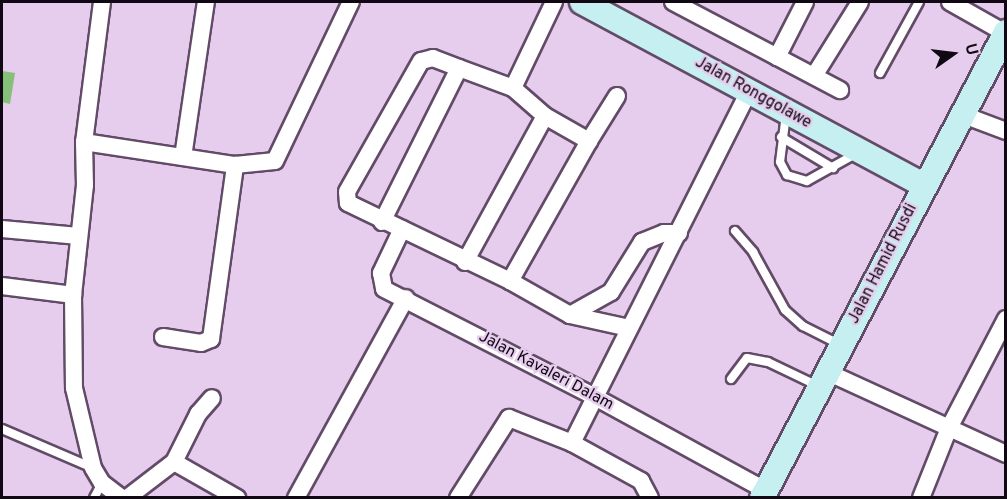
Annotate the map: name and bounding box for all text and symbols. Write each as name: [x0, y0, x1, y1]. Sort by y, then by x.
north arrow: [923, 24, 983, 84]
text: U: [959, 42, 982, 58]
street label: Jalan Ronggolawe: [691, 53, 815, 133]
street label: Jalan Hamid Rusdi: [844, 201, 922, 327]
street label: Jalan Kavaleri Dalam: [475, 327, 617, 415]

